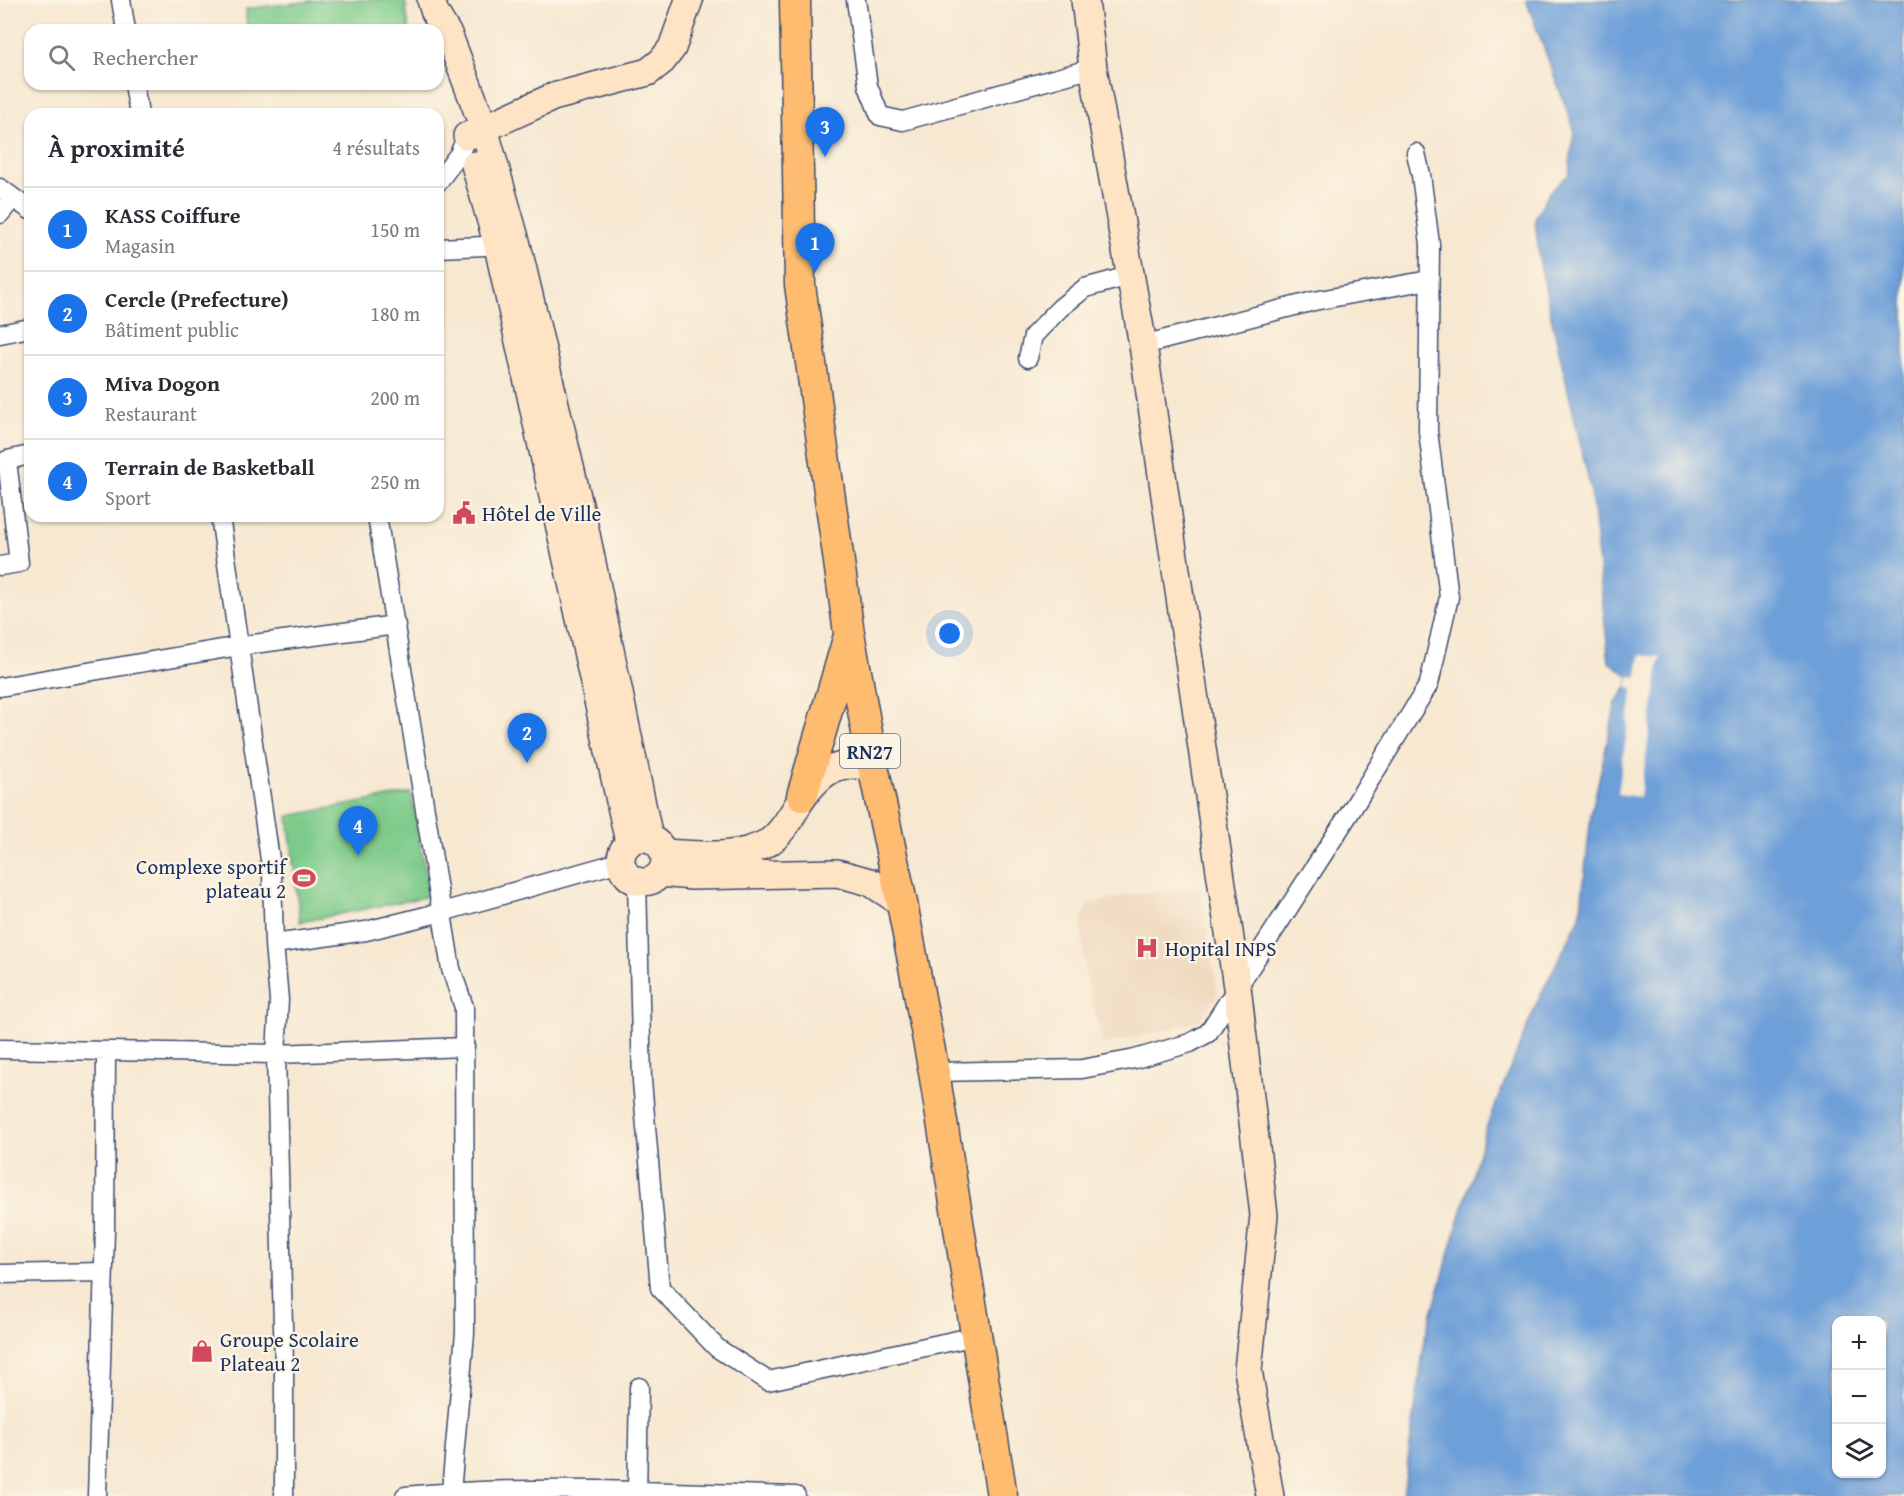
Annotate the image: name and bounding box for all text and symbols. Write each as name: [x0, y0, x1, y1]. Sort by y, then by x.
search box: [24, 24, 444, 90]
icon: search: [45, 41, 78, 74]
text: Rechercher: [93, 41, 198, 73]
pin: 3: [806, 108, 844, 157]
text: À proximité: [48, 128, 185, 167]
text: 4 résultats: [332, 133, 420, 162]
text: KASS Coiffure: [105, 199, 240, 231]
text: 1: [62, 215, 73, 244]
text: 150 m: [370, 215, 420, 244]
pin: 1: [796, 224, 834, 273]
text: Magasin: [105, 231, 175, 260]
text: Cercle (Prefecture): [105, 283, 289, 315]
text: 2: [62, 299, 73, 328]
text: 180 m: [370, 299, 420, 328]
text: Bâtiment public: [105, 315, 239, 344]
text: Miva Dogon: [105, 367, 220, 399]
text: 3: [62, 383, 73, 412]
text: 200 m: [370, 383, 420, 412]
text: Restaurant: [105, 399, 197, 428]
text: Terrain de Basketball: [105, 451, 315, 483]
text: 4: [62, 467, 73, 496]
text: 250 m: [370, 467, 420, 496]
text: Sport: [105, 483, 151, 512]
place label: Hôtel de Ville: [482, 498, 602, 529]
public building icon: Hôtel de Ville: [451, 500, 477, 526]
your location: [935, 619, 964, 648]
pin: 2: [508, 714, 546, 763]
road number: RN27: [840, 734, 900, 768]
pin: 4: [338, 806, 378, 856]
place label: Complexe sportif plateau 2: [136, 851, 288, 906]
sports icon: Complexe sportif plateau 2: [291, 865, 317, 891]
place label: Hopital INPS: [1165, 933, 1276, 964]
hospital icon: Hopital INPS: [1134, 935, 1160, 961]
map controls: [1832, 1316, 1886, 1478]
button: +: [1832, 1316, 1886, 1370]
place label: Groupe Scolaire Plateau 2: [220, 1324, 359, 1379]
shop icon: Groupe Scolaire Plateau 2: [189, 1338, 215, 1364]
button: −: [1832, 1370, 1886, 1424]
button: layers: [1832, 1424, 1886, 1478]

